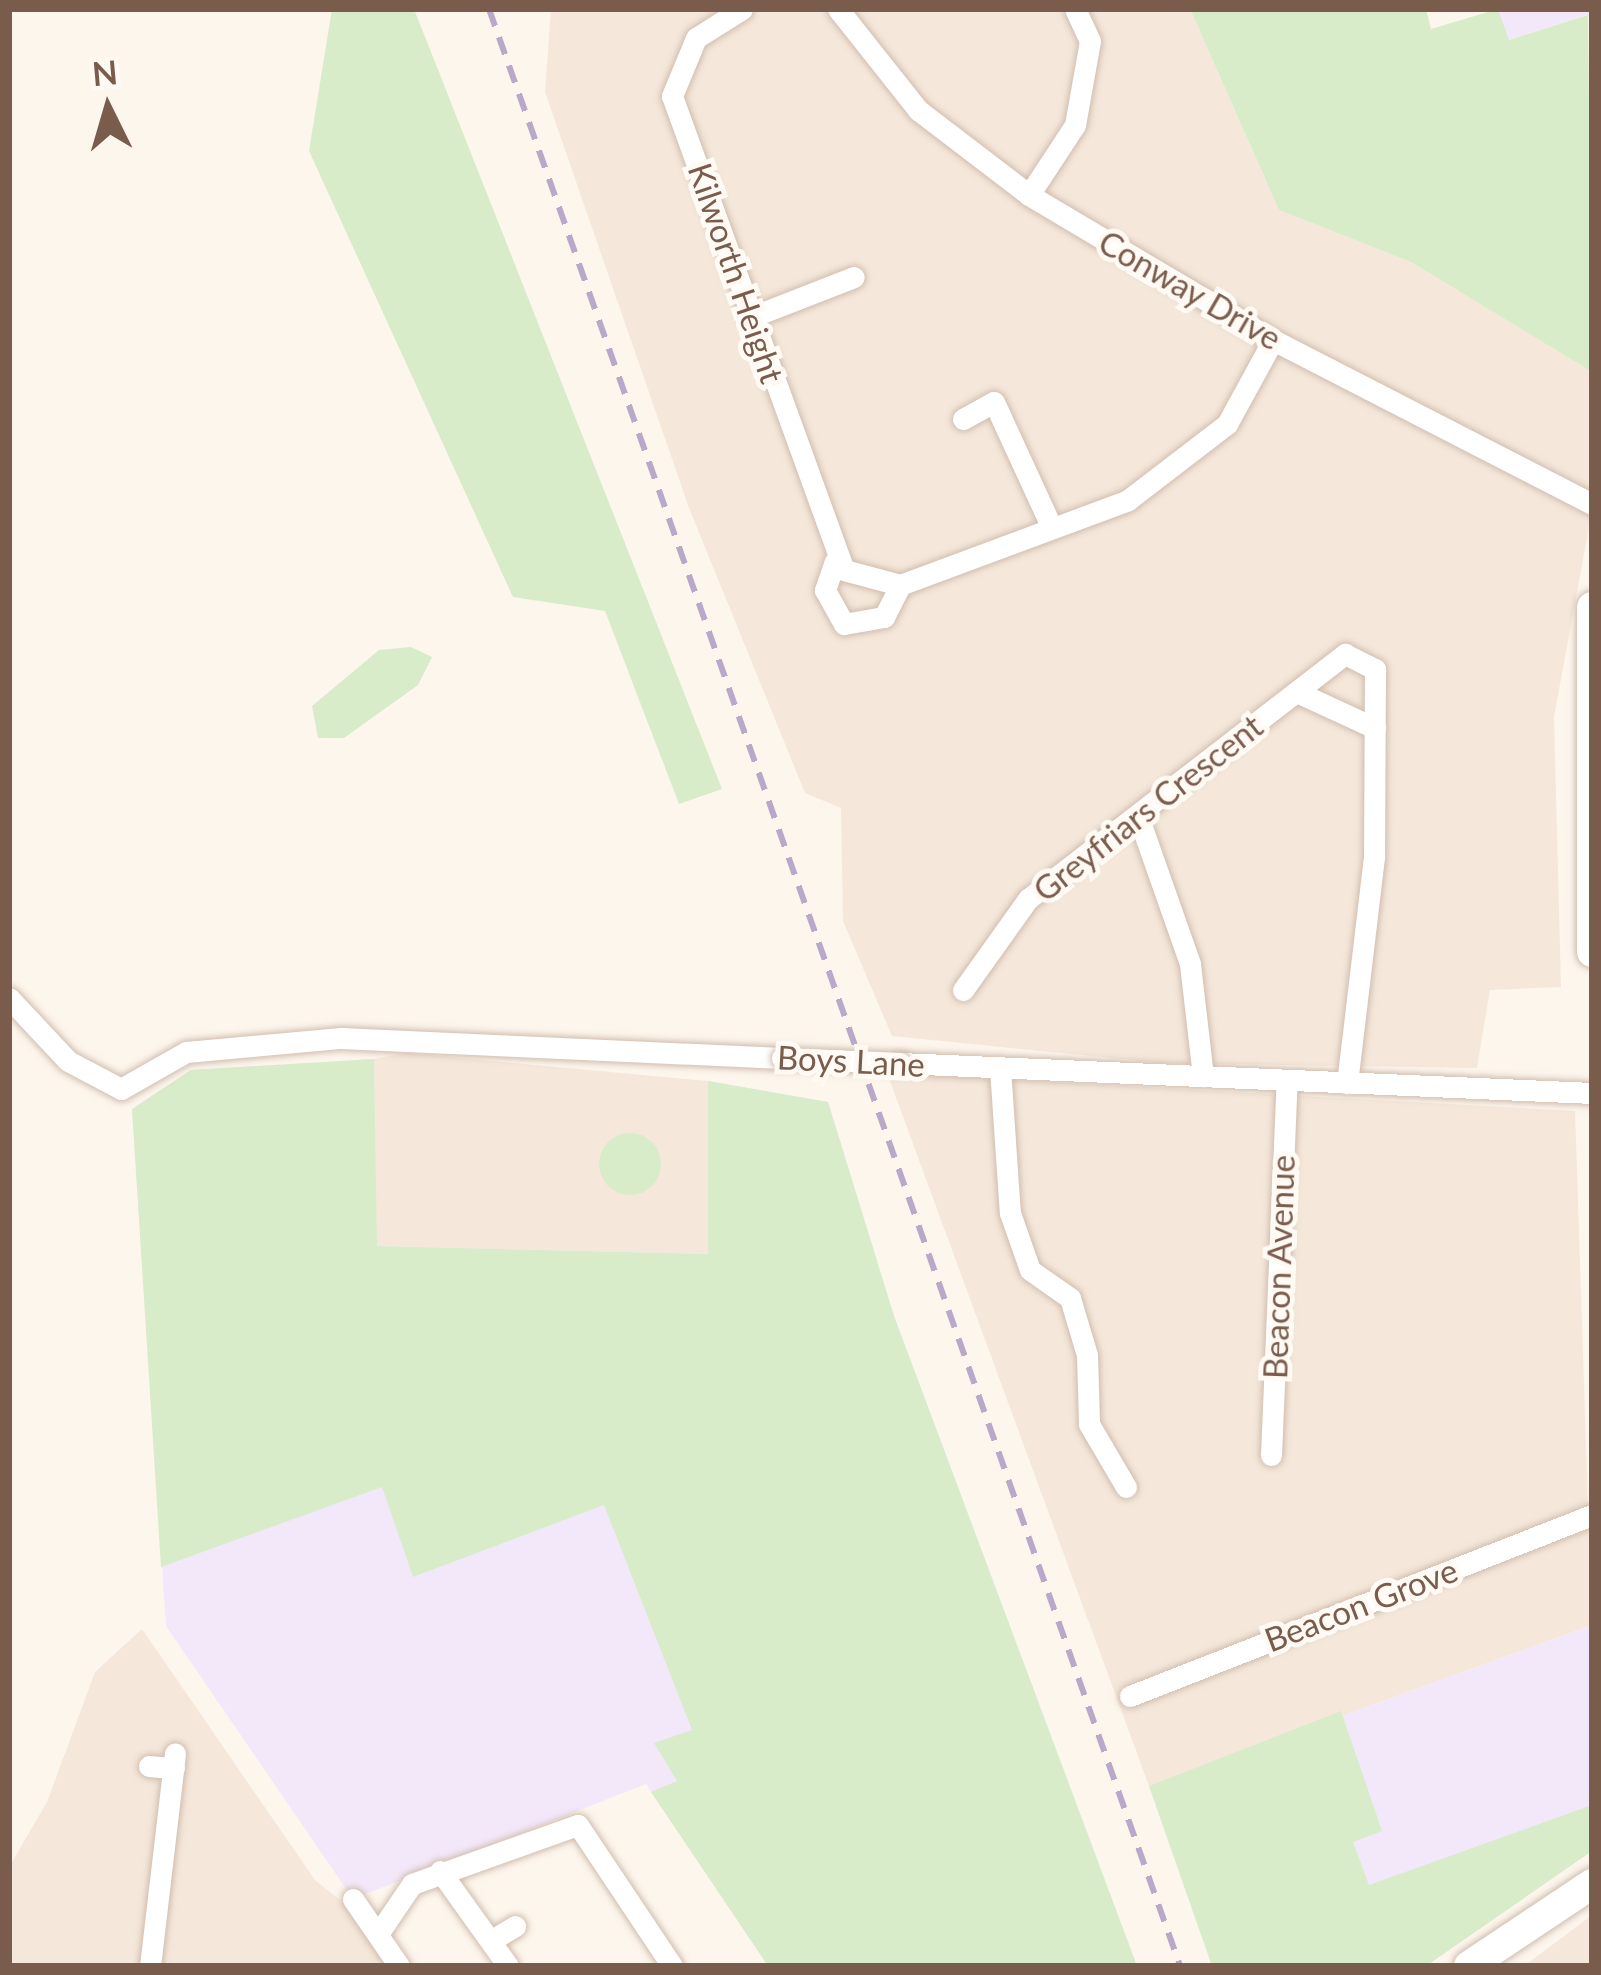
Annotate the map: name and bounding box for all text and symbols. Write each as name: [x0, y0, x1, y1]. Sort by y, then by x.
north arrow: [48, 48, 168, 168]
text: N: [90, 51, 119, 93]
street label: Kilworth Height: [680, 158, 792, 388]
street label: Conway Drive: [1091, 222, 1289, 358]
street label: Greyfriars Crescent: [1026, 706, 1270, 910]
street label: Boys Lane: [776, 1037, 926, 1085]
street label: Beacon Avenue: [1255, 1154, 1303, 1380]
street label: Beacon Grove: [1259, 1550, 1463, 1660]

